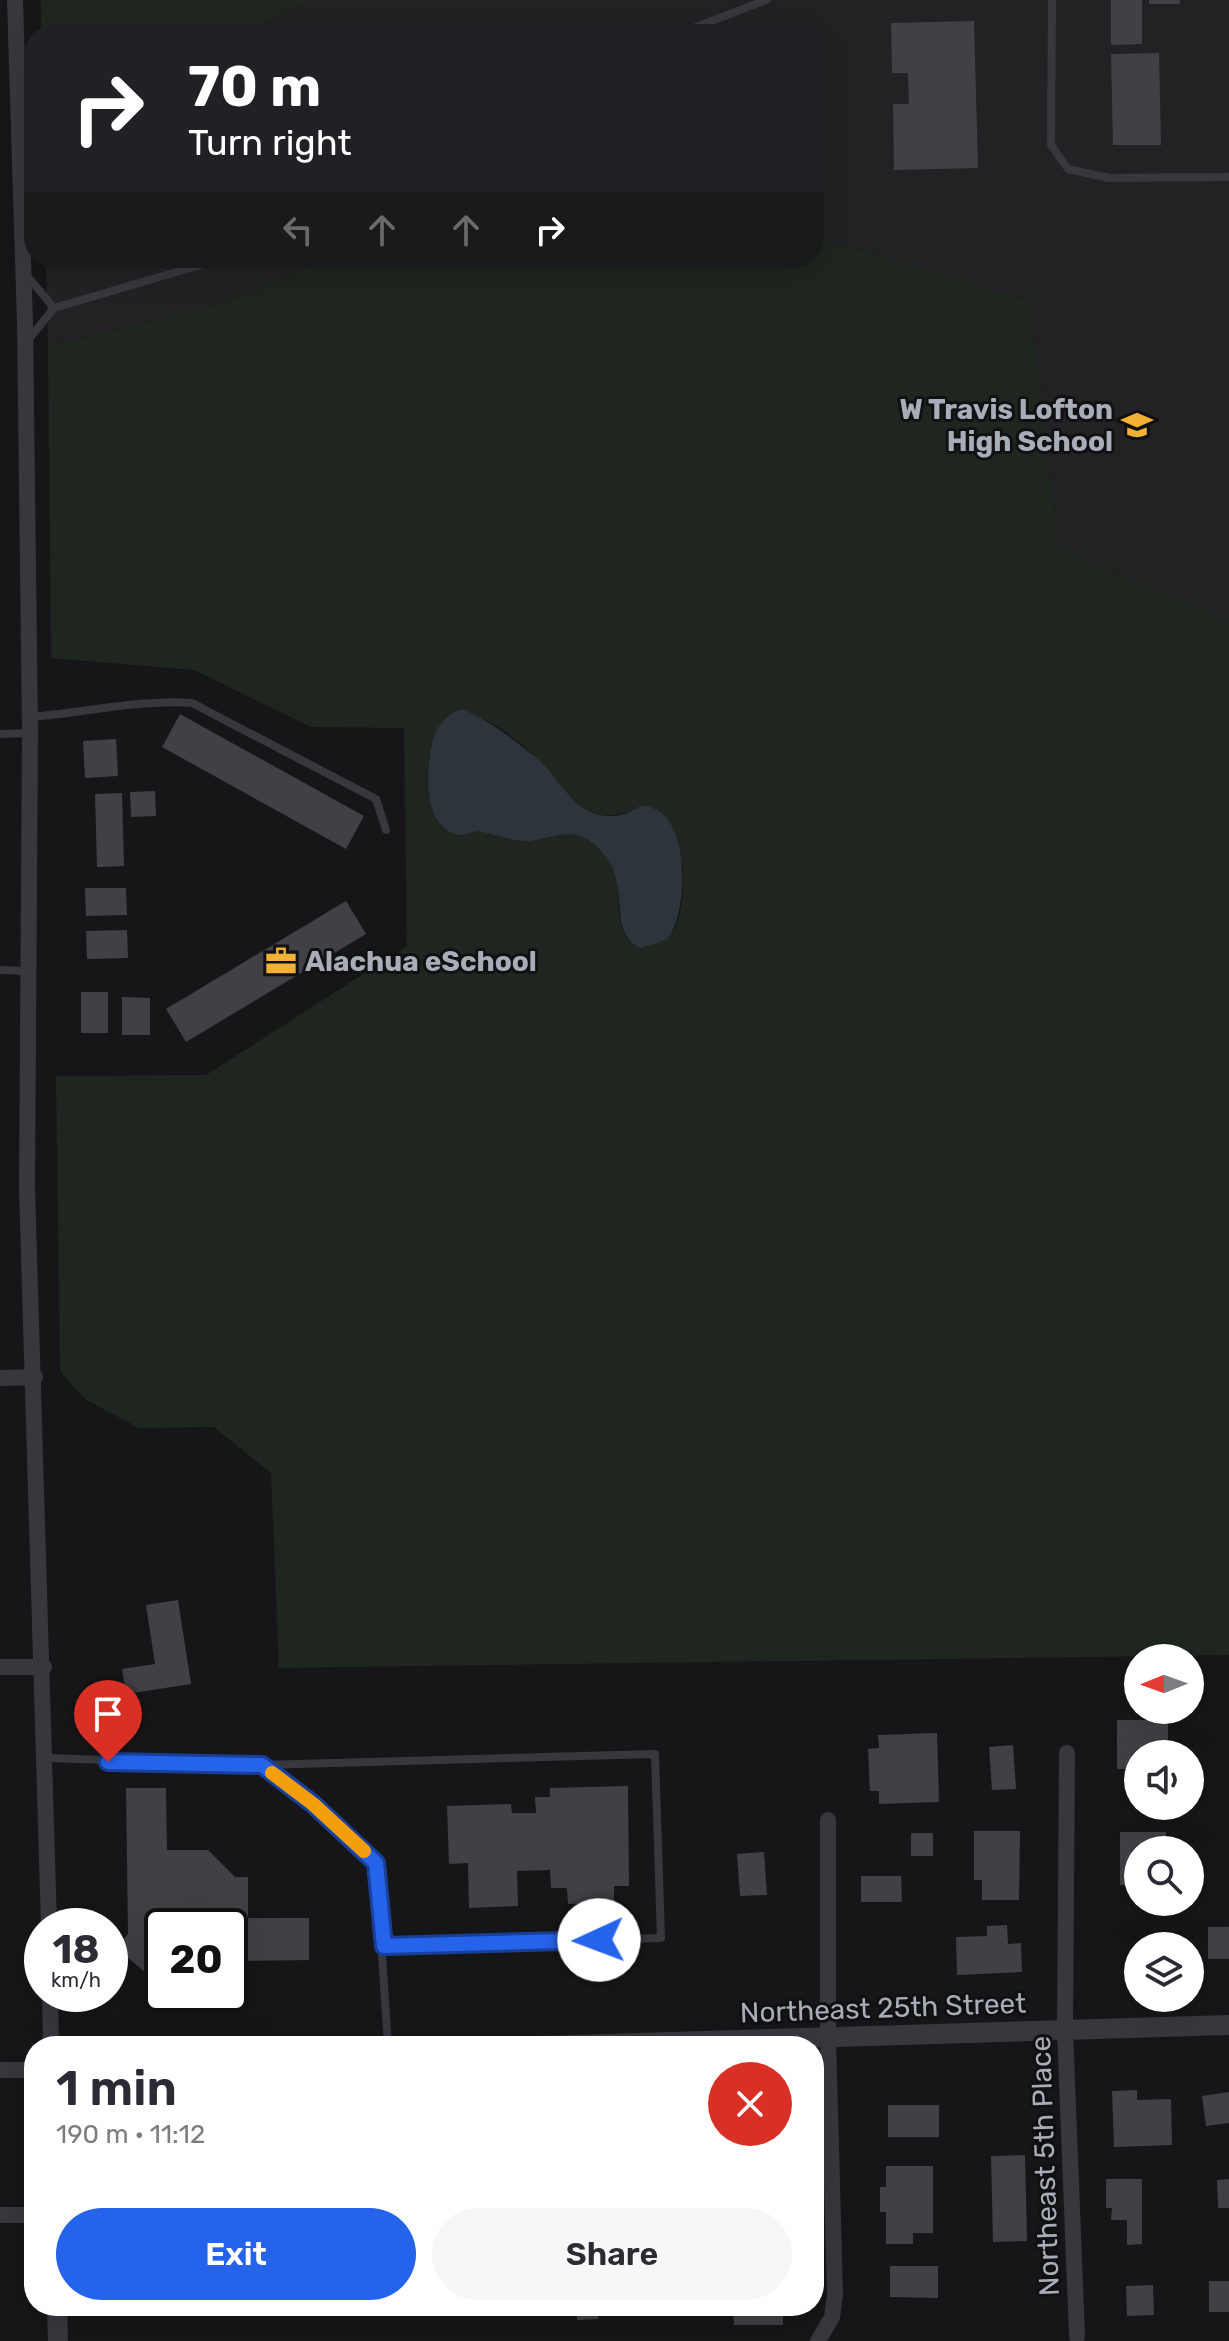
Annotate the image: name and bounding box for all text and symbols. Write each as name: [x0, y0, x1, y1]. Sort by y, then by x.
text: 70 m: [188, 54, 321, 120]
icon: right: [56, 56, 160, 160]
text: Turn right: [188, 121, 352, 164]
icon: left: [276, 208, 320, 252]
icon: ahead: [360, 208, 404, 252]
icon: ahead: [444, 208, 488, 252]
icon: right: [528, 208, 572, 252]
place label: W Travis Lofton High School: [900, 393, 1113, 458]
school or university icon: W Travis Lofton High School: [1120, 408, 1154, 442]
office icon: Alachua eSchool: [264, 944, 298, 978]
place label: Alachua eSchool: [305, 945, 537, 978]
north arrow: [1124, 1644, 1204, 1724]
map controls: [1124, 1644, 1204, 2012]
pin: [74, 1680, 142, 1762]
icon: arrive: [86, 1692, 130, 1736]
button: sound: [1124, 1740, 1204, 1820]
button: search: [1124, 1836, 1204, 1916]
position arrow: [557, 1898, 641, 1982]
speed limit sign: 20: [144, 1908, 248, 2012]
text: 18: [53, 1926, 99, 1973]
button: layers: [1124, 1932, 1204, 2012]
text: km/h: [51, 1968, 101, 1992]
street label: Northeast 25th Street: [739, 1987, 1027, 2029]
street label: Northeast 5th Place: [1024, 2035, 1066, 2297]
text: 1 min: [56, 2060, 177, 2117]
button: close: [708, 2062, 792, 2146]
text: 190 m · 11:12: [56, 2119, 205, 2150]
button: Exit: [56, 2208, 416, 2300]
button: Share: [432, 2208, 792, 2300]

